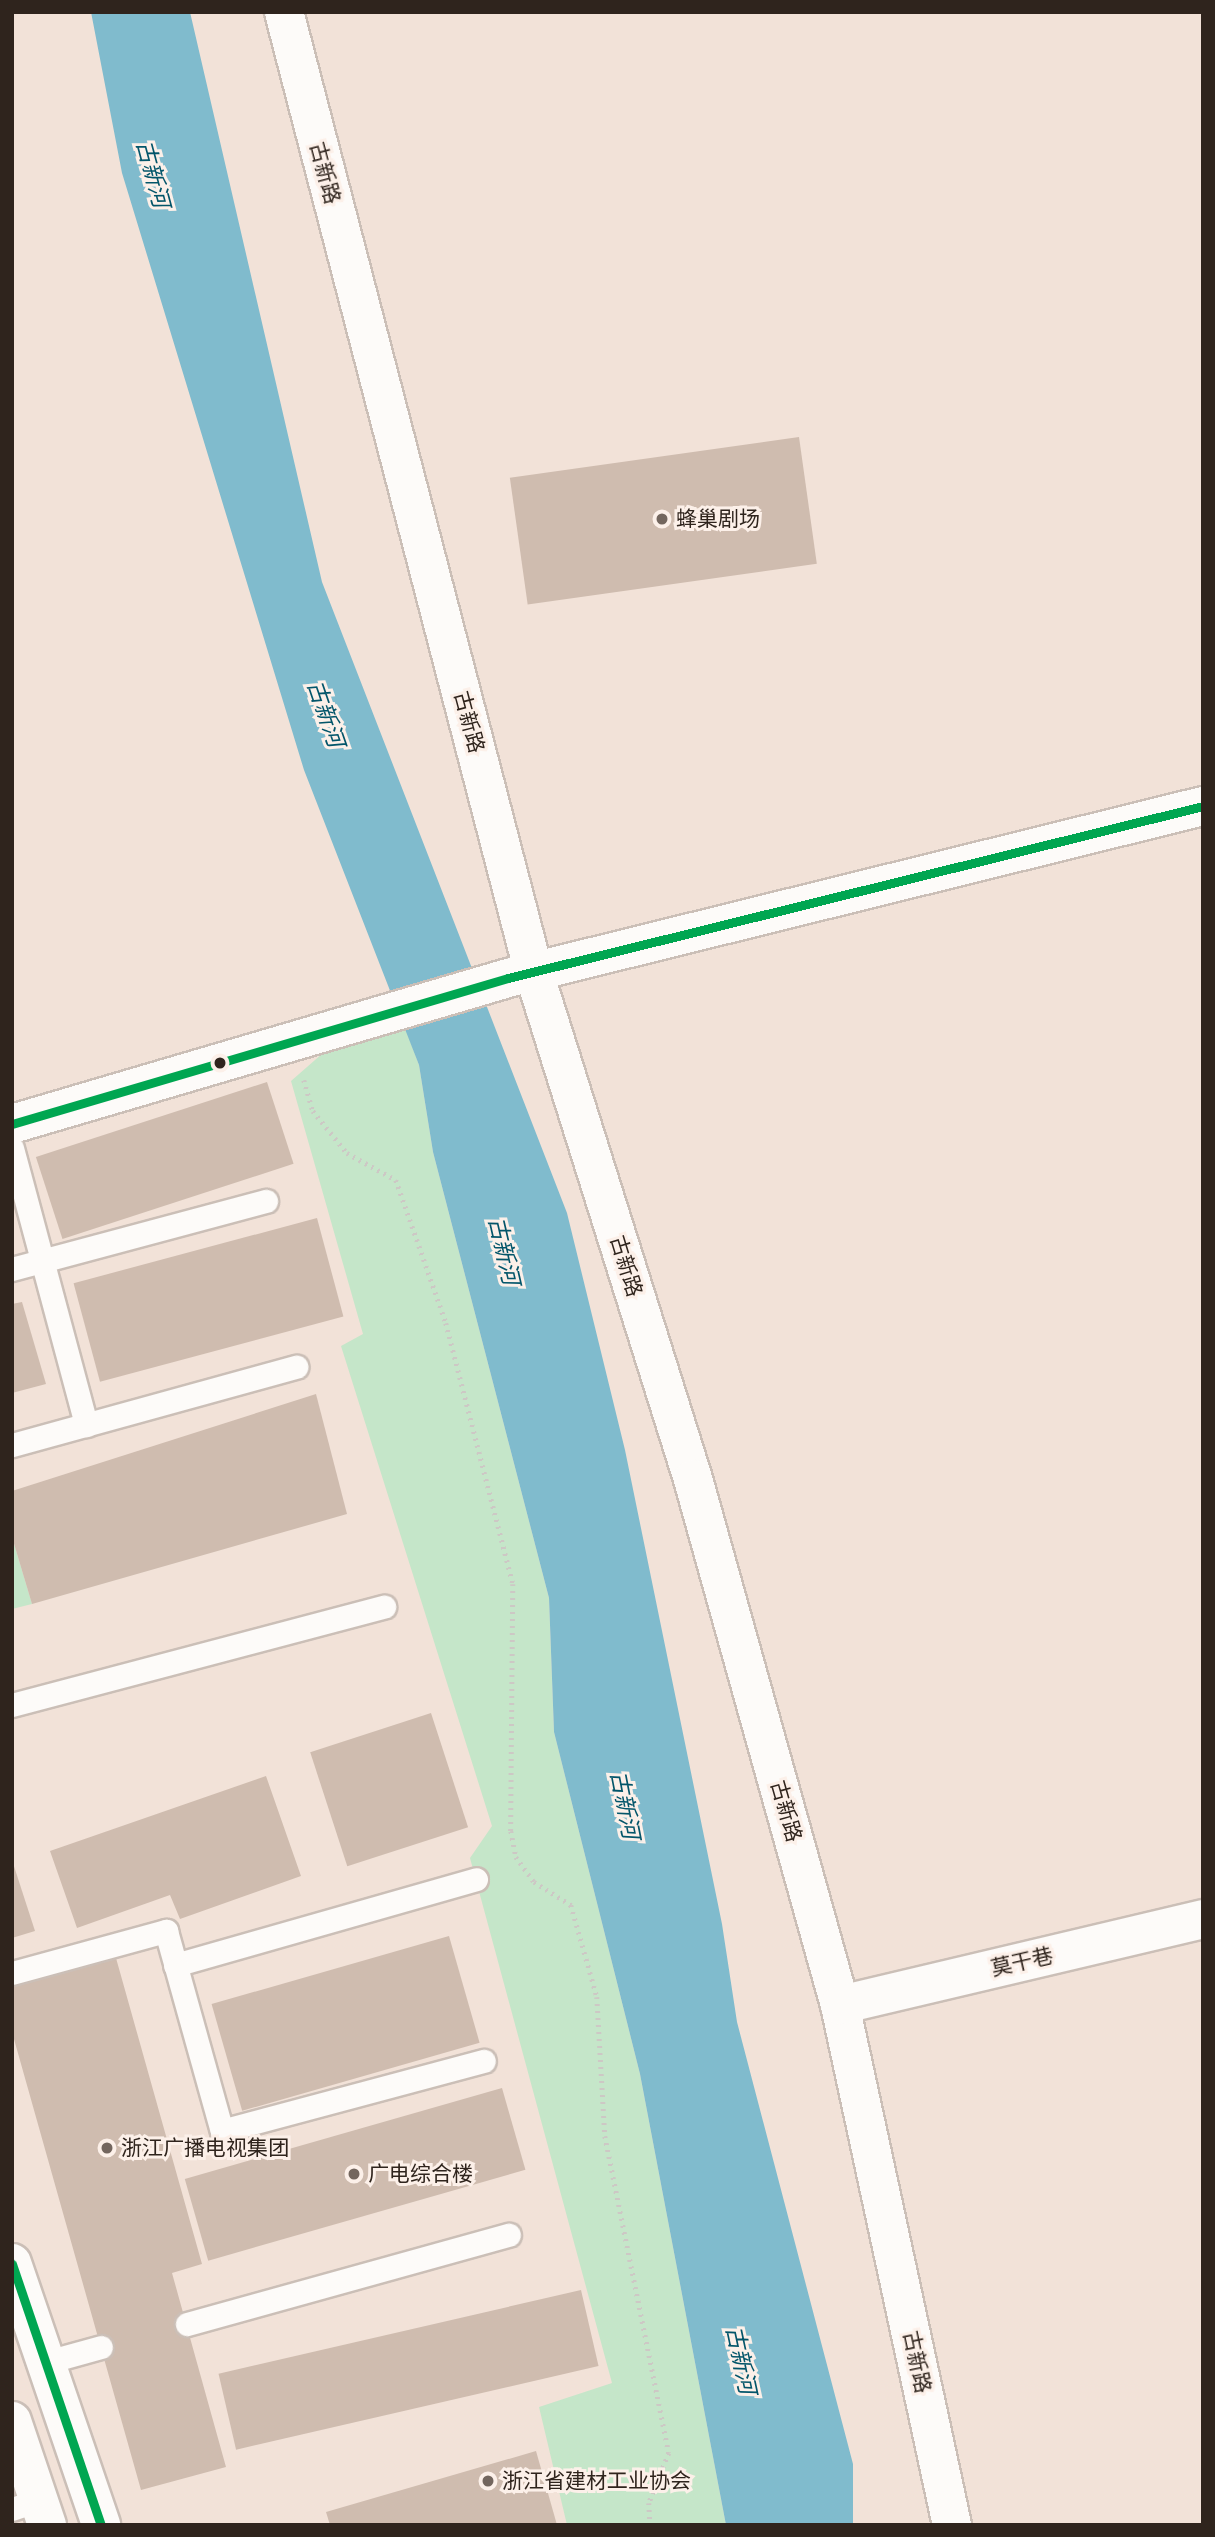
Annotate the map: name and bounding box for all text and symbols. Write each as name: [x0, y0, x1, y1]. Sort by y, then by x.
water label: 古新河: [130, 137, 174, 211]
street label: 古新路: [305, 139, 345, 207]
place label: 蜂巢剧场: [676, 506, 760, 532]
marker: 蜂巢剧场: [654, 511, 670, 527]
water label: 古新河: [301, 677, 349, 751]
street label: 古新路: [449, 688, 489, 756]
unlabelled marker: [213, 1056, 227, 1070]
water label: 古新河: [482, 1214, 524, 1288]
street label: 古新路: [605, 1232, 647, 1300]
water label: 古新河: [604, 1769, 644, 1841]
street label: 古新路: [765, 1777, 807, 1845]
street label: 莫干巷: [988, 1943, 1056, 1981]
place label: 浙江广播电视集团: [121, 2135, 289, 2161]
marker: 浙江广播电视集团: [99, 2140, 115, 2156]
place label: 广电综合楼: [368, 2161, 473, 2187]
marker: 广电综合楼: [346, 2166, 362, 2182]
water label: 古新河: [719, 2323, 761, 2397]
street label: 古新路: [898, 2329, 936, 2395]
place label: 浙江省建材工业协会: [502, 2468, 691, 2494]
marker: 浙江省建材工业协会: [480, 2473, 496, 2489]

